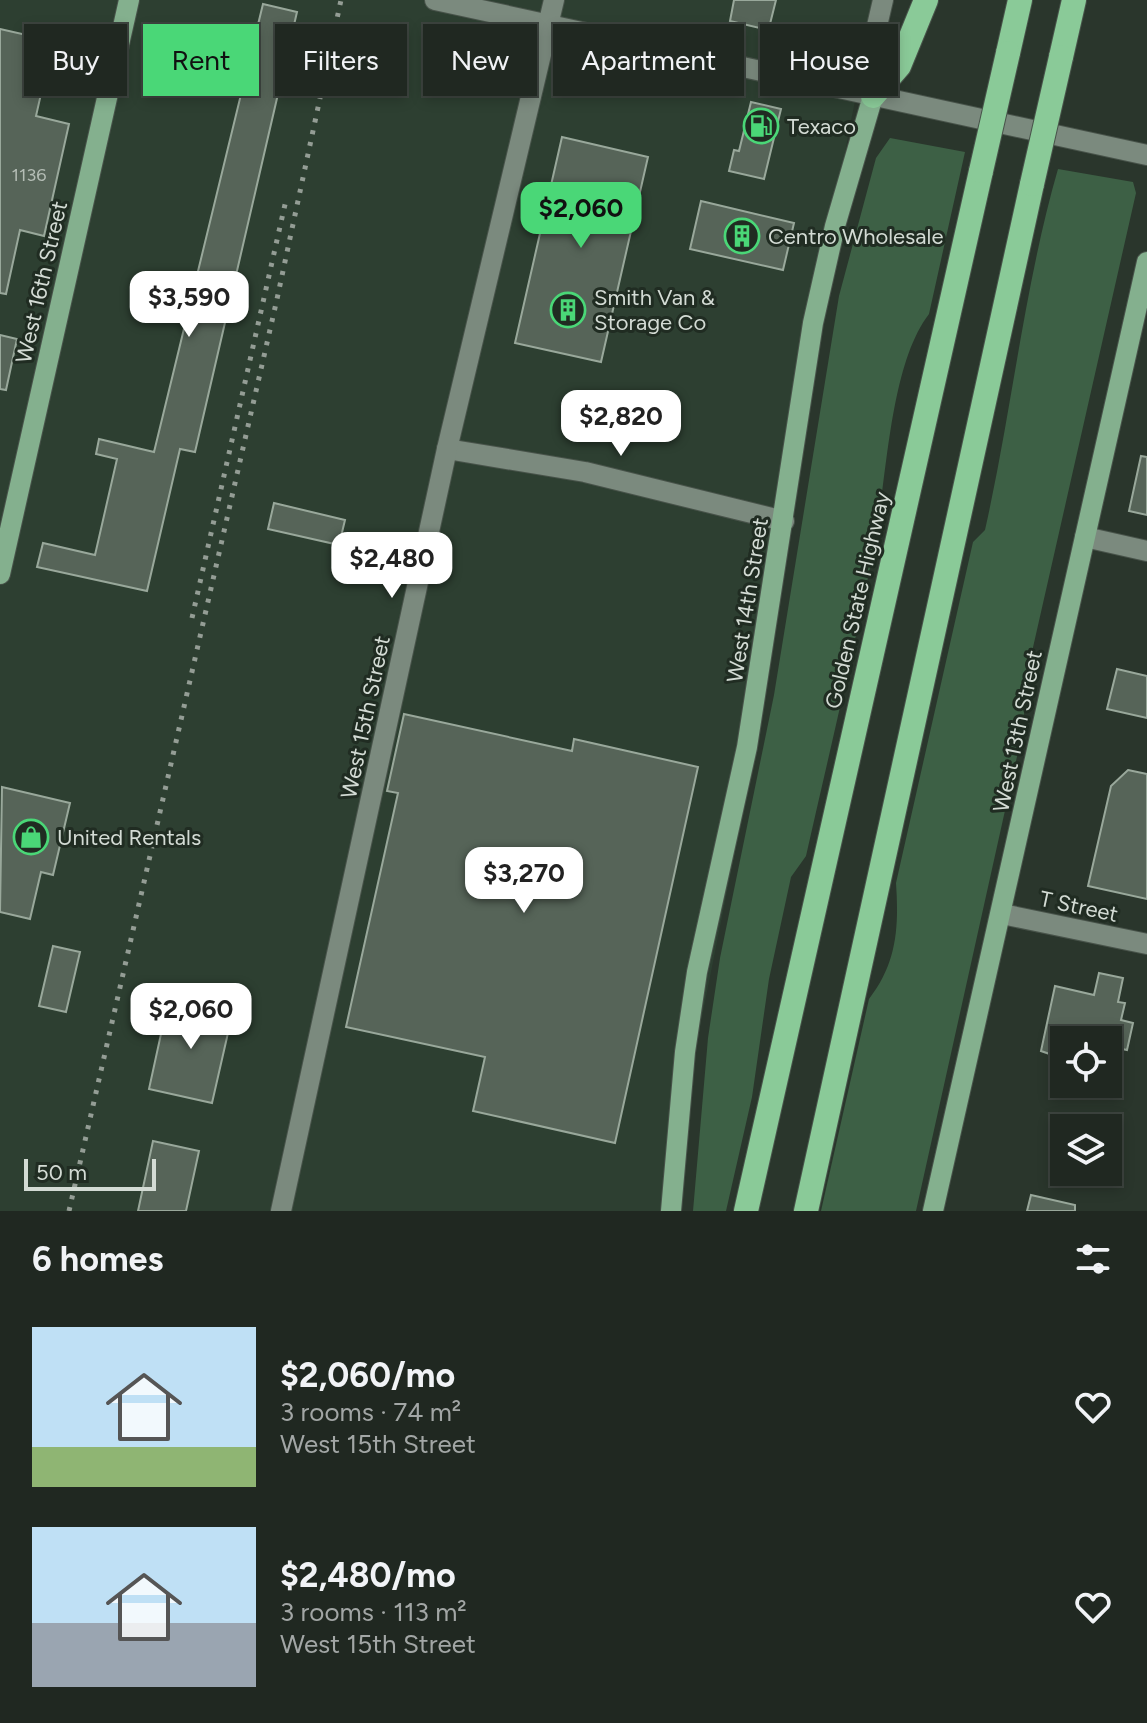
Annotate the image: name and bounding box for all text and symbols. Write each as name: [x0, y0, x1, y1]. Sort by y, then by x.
chip: Buy: [24, 24, 127, 96]
chip: Rent: [143, 24, 259, 96]
chip: Filters: [275, 24, 407, 96]
chip: New: [423, 24, 537, 96]
chip: Apartment: [553, 24, 744, 96]
chip: House: [760, 24, 898, 96]
fuel station icon: Texaco: [742, 107, 780, 145]
place label: Texaco: [787, 113, 856, 140]
house number: 1136: [12, 164, 46, 186]
pin: $2,060: [516, 182, 646, 250]
text: $2,060: [539, 192, 623, 224]
street label: West 16th Street: [10, 198, 73, 366]
building icon: Centro Wholesale: [723, 217, 761, 255]
place label: Centro Wholesale: [768, 223, 943, 250]
pin: $3,590: [124, 271, 254, 339]
text: $3,590: [148, 281, 230, 313]
place label: Smith Van & Storage Co: [594, 284, 715, 336]
building icon: Smith Van & Storage Co: [549, 291, 587, 329]
pin: $2,820: [556, 390, 686, 458]
text: $2,820: [579, 400, 663, 432]
street label: Golden State Highway: [819, 489, 896, 711]
street label: West 14th Street: [721, 516, 774, 684]
pin: $2,480: [327, 532, 457, 600]
text: $2,480: [349, 542, 435, 574]
street label: West 15th Street: [335, 633, 396, 801]
street label: West 13th Street: [987, 648, 1048, 815]
shop icon: United Rentals: [12, 818, 50, 856]
place label: United Rentals: [57, 824, 201, 851]
pin: $3,270: [459, 847, 589, 915]
text: $3,270: [483, 857, 565, 889]
street label: T Street: [1037, 885, 1120, 928]
pin: $2,060: [126, 983, 256, 1051]
text: $2,060: [149, 993, 233, 1025]
map controls: [1050, 1026, 1122, 1186]
button: locate: [1050, 1026, 1122, 1098]
button: layers: [1050, 1114, 1122, 1186]
scale bar: [24, 1155, 156, 1191]
text: 50 m: [36, 1159, 87, 1186]
icon: filters: [1071, 1237, 1115, 1281]
text: 6 homes: [32, 1239, 163, 1280]
text: $2,060/mo: [280, 1355, 455, 1396]
icon: home: [96, 1359, 192, 1455]
icon: heart: [1071, 1385, 1115, 1429]
text: 3 rooms · 74 m²: [280, 1396, 461, 1428]
text: West 15th Street: [280, 1428, 476, 1460]
text: $2,480/mo: [280, 1555, 456, 1596]
icon: home: [96, 1559, 192, 1655]
icon: heart: [1071, 1585, 1115, 1629]
text: 3 rooms · 113 m²: [280, 1596, 467, 1628]
text: West 15th Street: [280, 1628, 476, 1660]

